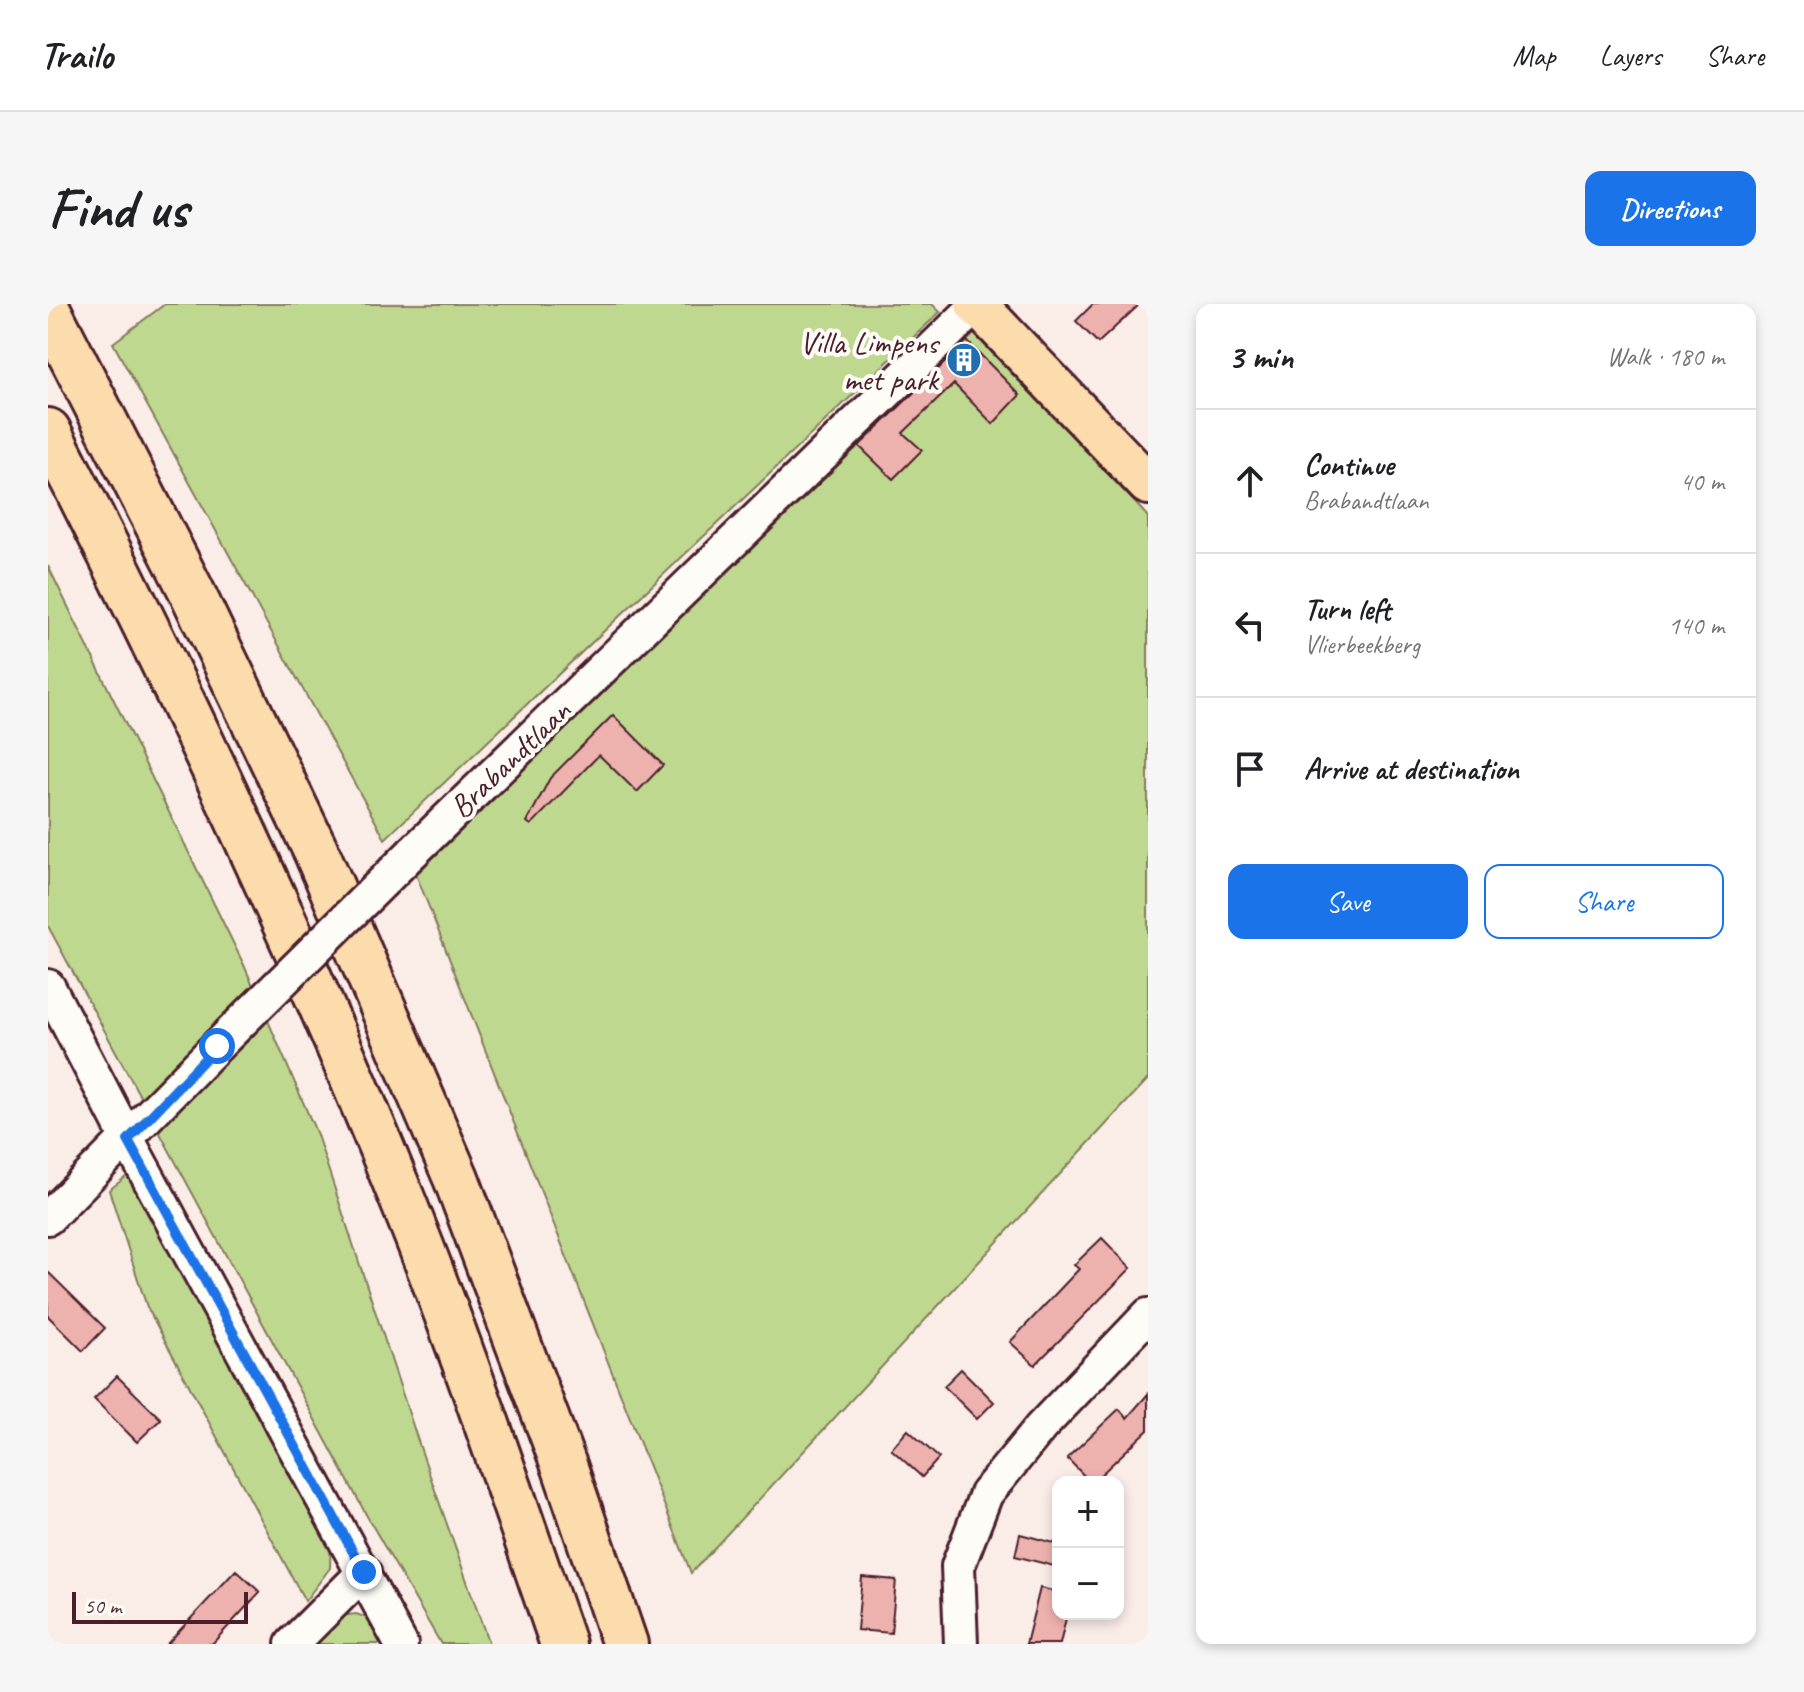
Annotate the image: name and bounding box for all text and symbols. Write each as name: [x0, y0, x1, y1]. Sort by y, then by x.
text: Trailo: [40, 32, 113, 79]
text: Map: [1513, 38, 1556, 73]
text: Layers: [1600, 38, 1661, 73]
text: Share: [1705, 38, 1764, 73]
button: Directions: [1585, 171, 1756, 246]
text: Find us: [48, 173, 188, 244]
place label: Villa Limpens met park: [800, 322, 941, 400]
text: 3 min: [1228, 335, 1293, 378]
text: Walk · 180 m: [1607, 340, 1724, 373]
building icon: Villa Limpens met park: [945, 341, 983, 379]
text: Continue: [1304, 446, 1394, 484]
icon: ahead: [1228, 459, 1272, 503]
text: 40 m: [1680, 465, 1724, 498]
text: Brabandtlaan: [1304, 484, 1429, 517]
text: Turn left: [1304, 590, 1391, 628]
icon: left: [1228, 603, 1272, 647]
text: 140 m: [1668, 609, 1724, 642]
text: Vlierbeekberg: [1304, 628, 1420, 661]
street label: Brabandtlaan: [441, 690, 580, 827]
icon: arrive: [1228, 747, 1272, 791]
text: Arrive at destination: [1304, 750, 1519, 788]
button: Save: [1228, 864, 1468, 939]
button: Share: [1484, 864, 1724, 939]
route start: [199, 1028, 235, 1064]
map controls: [1052, 1476, 1124, 1620]
button: +: [1052, 1476, 1124, 1548]
button: −: [1052, 1548, 1124, 1620]
route end: [346, 1554, 382, 1590]
scale bar: [72, 1588, 248, 1624]
text: 50 m: [84, 1592, 121, 1620]

